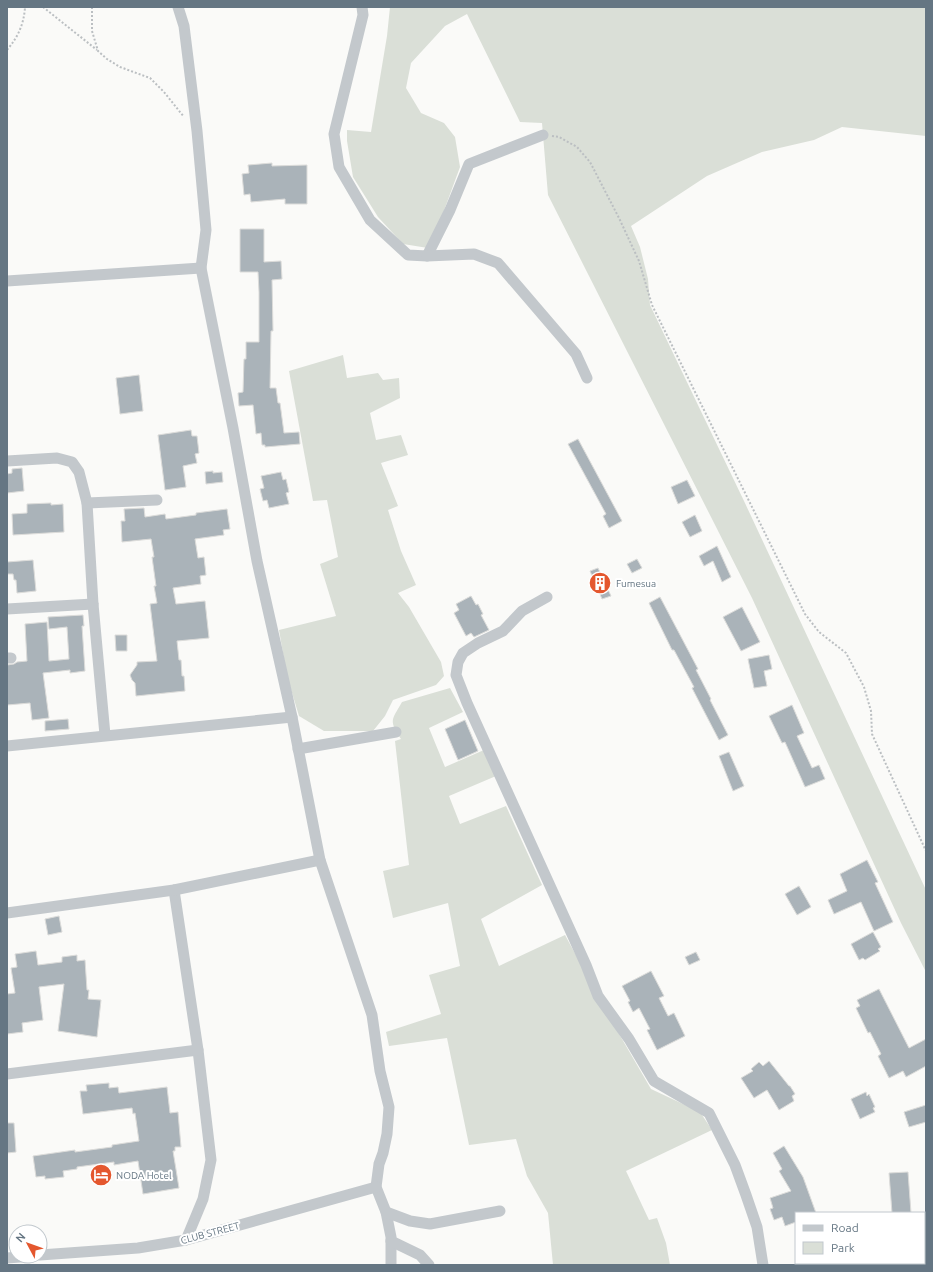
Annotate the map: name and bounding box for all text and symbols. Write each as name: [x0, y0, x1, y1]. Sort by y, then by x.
building icon: Fumesua: [587, 570, 613, 596]
place label: Fumesua: [616, 578, 656, 589]
hotel icon: NODA Hotel: [88, 1162, 114, 1188]
place label: NODA Hotel: [116, 1170, 172, 1181]
legend: [795, 1212, 925, 1264]
street label: CLUB STREET: [179, 1220, 241, 1246]
text: Road: [831, 1221, 859, 1234]
north arrow: [8, 1224, 48, 1264]
text: N: [13, 1230, 28, 1244]
text: Park: [831, 1241, 855, 1254]

